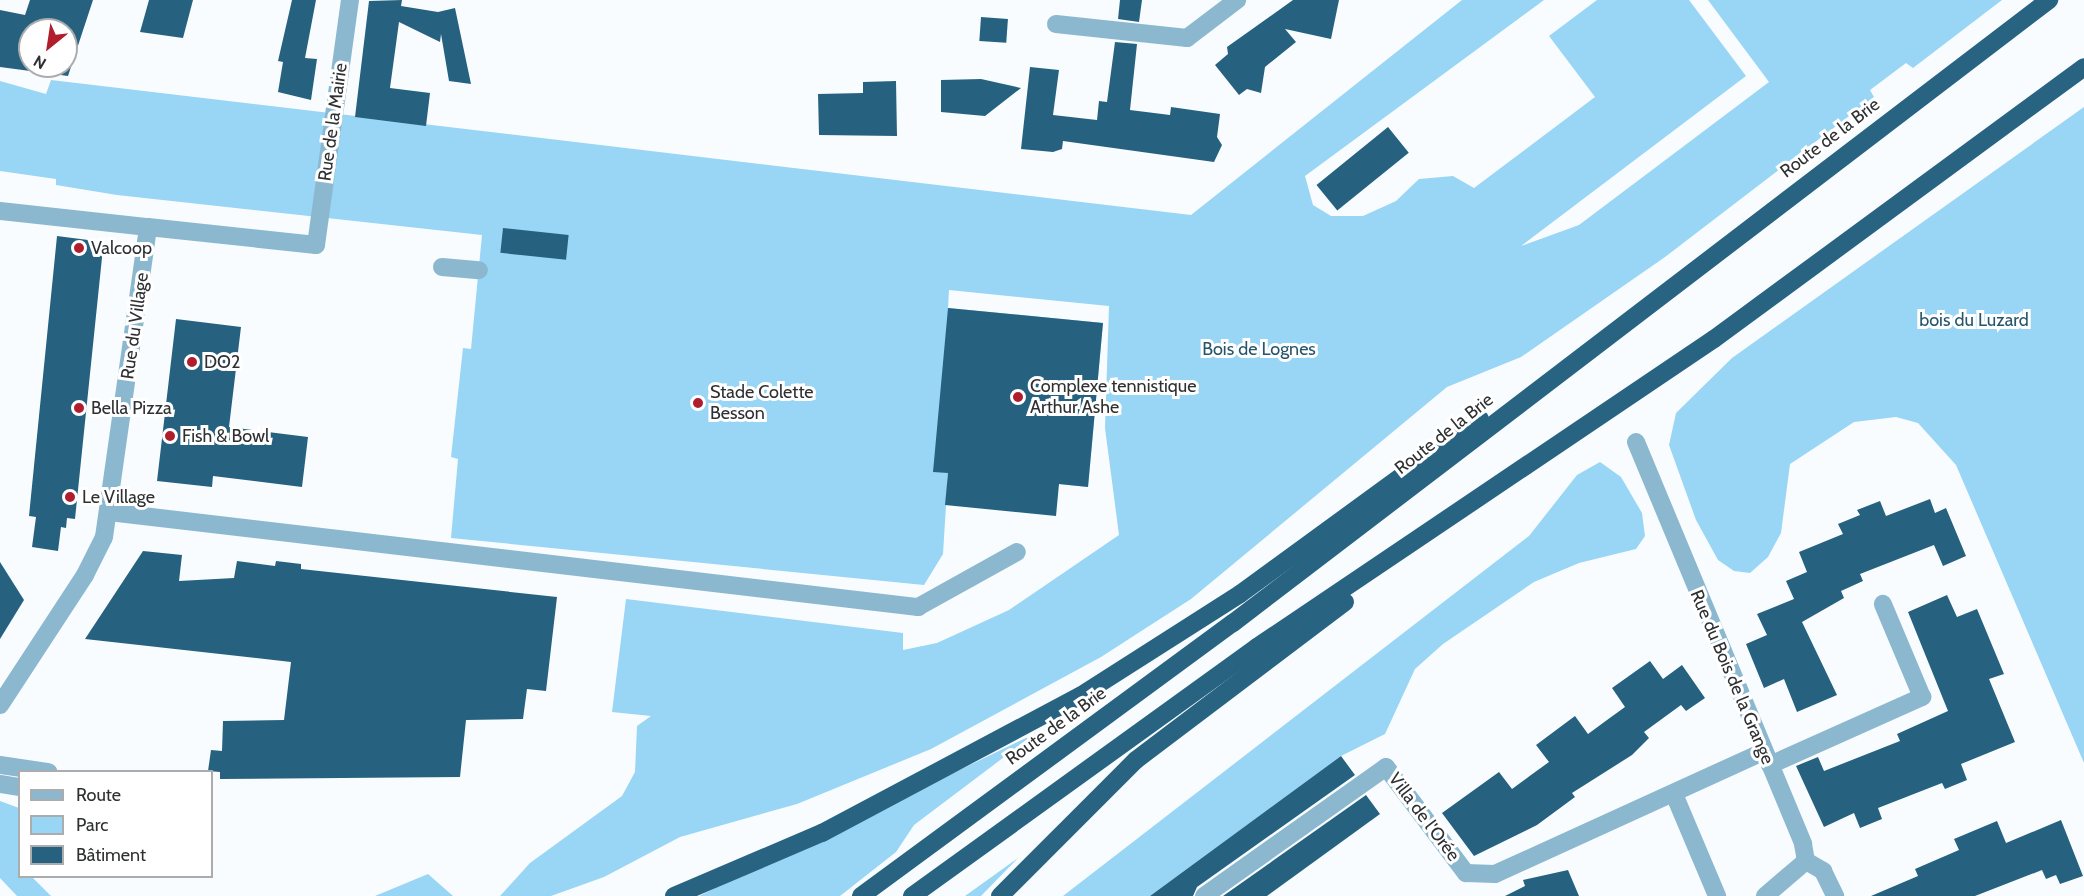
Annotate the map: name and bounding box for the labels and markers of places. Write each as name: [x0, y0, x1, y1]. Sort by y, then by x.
place label: Valcoop: [91, 237, 152, 259]
marker: Valcoop: [72, 241, 86, 255]
place label: DO2: [204, 351, 240, 373]
marker: DO2: [185, 355, 199, 369]
place label: Complexe tennistique Arthur Ashe: [1030, 376, 1196, 418]
place label: Stade Colette Besson: [710, 382, 814, 424]
marker: Complexe tennistique Arthur Ashe: [1011, 390, 1025, 404]
marker: Stade Colette Besson: [691, 396, 705, 410]
place label: Bella Pizza: [91, 397, 172, 419]
marker: Bella Pizza: [72, 401, 86, 415]
place label: Fish & Bowl: [182, 425, 269, 447]
marker: Fish & Bowl: [163, 429, 177, 443]
place label: Le Village: [82, 486, 155, 508]
marker: Le Village: [63, 490, 77, 504]

